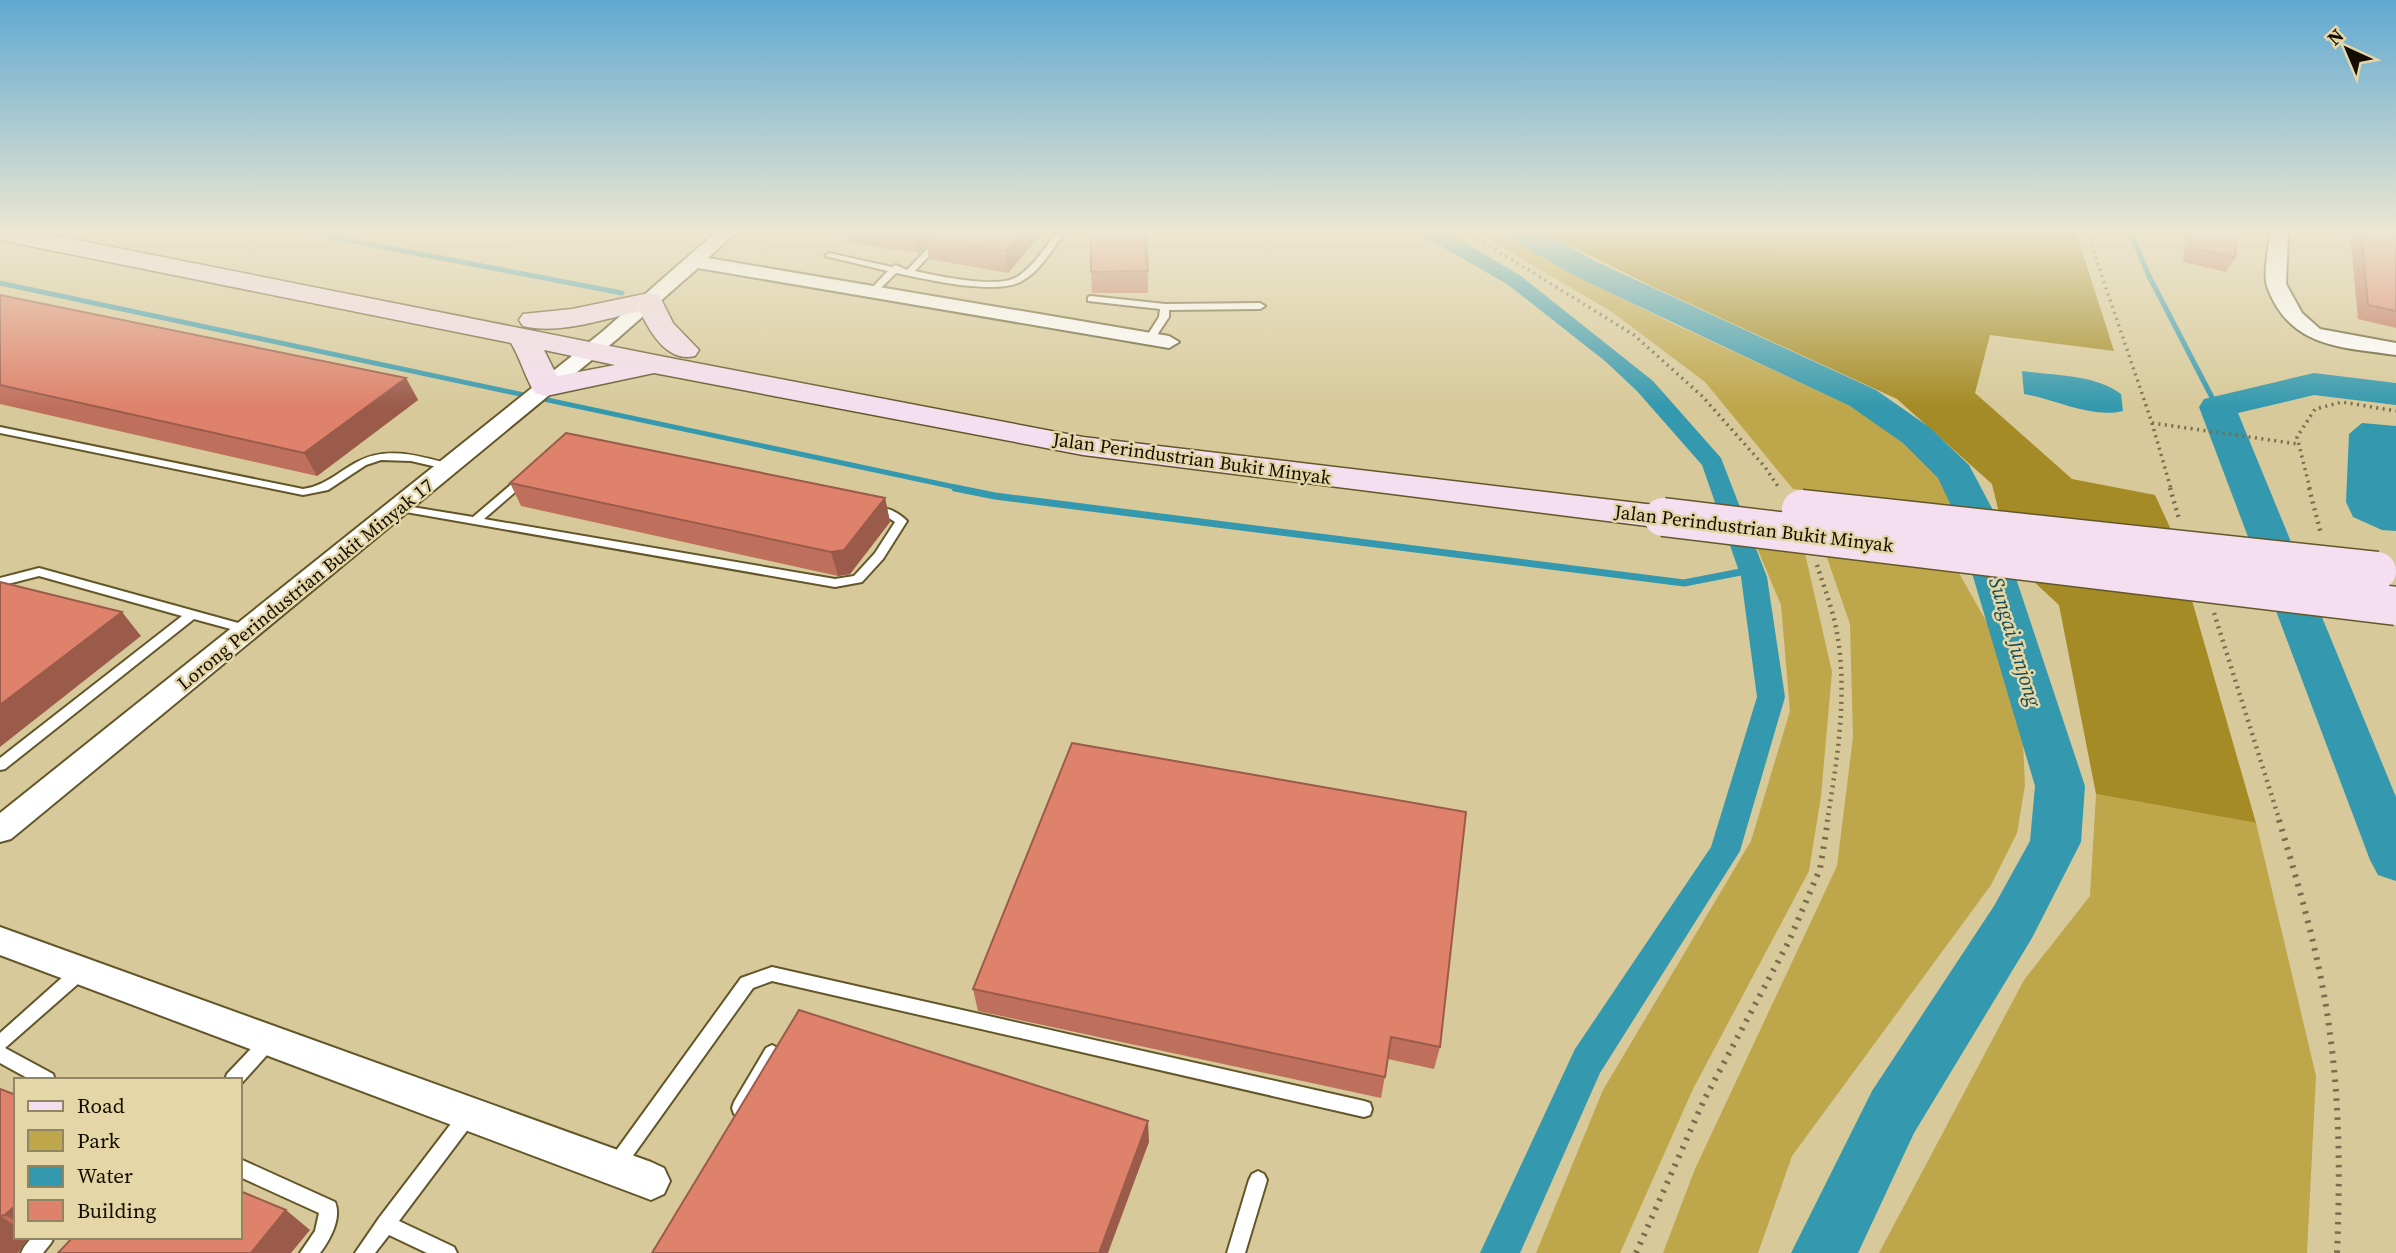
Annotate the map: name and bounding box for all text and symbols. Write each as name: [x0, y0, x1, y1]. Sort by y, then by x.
north arrow: [2312, 14, 2382, 84]
text: N: [2321, 23, 2349, 51]
street label: Jalan Perindustrian Bukit Minyak: [1050, 425, 1333, 490]
street label: Lorong Perindustrian Bukit Minyak 17: [171, 472, 439, 696]
street label: Jalan Perindustrian Bukit Minyak: [1612, 498, 1896, 558]
water label: Sungai Junjong: [1982, 574, 2049, 711]
legend: [14, 1078, 242, 1239]
text: Road: [77, 1091, 125, 1120]
text: Park: [77, 1126, 121, 1155]
text: Water: [77, 1161, 133, 1190]
text: Building: [77, 1196, 156, 1225]

